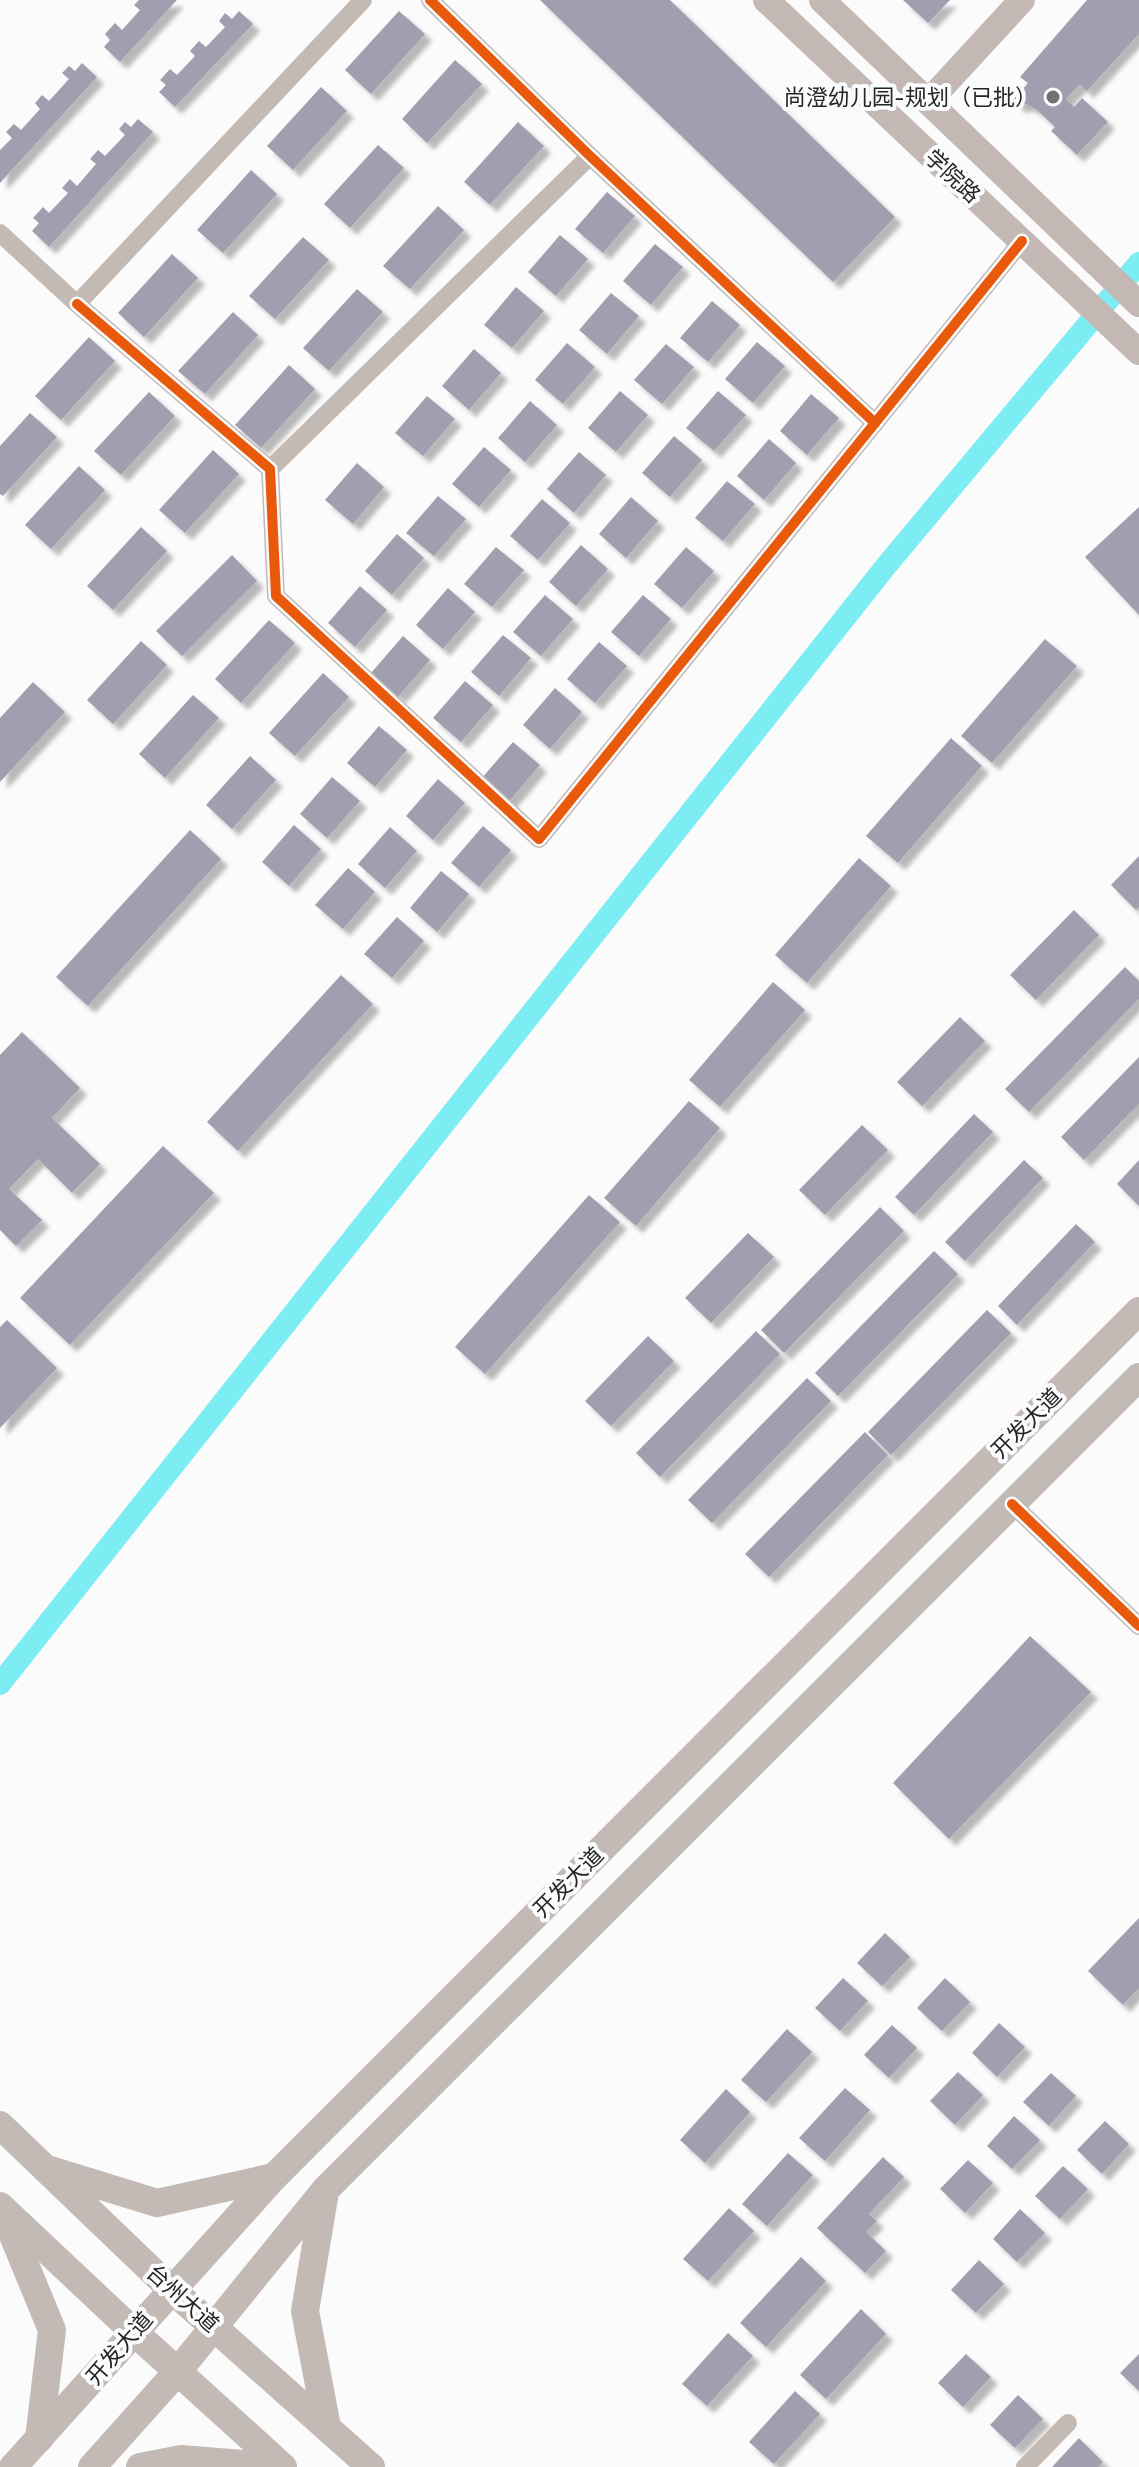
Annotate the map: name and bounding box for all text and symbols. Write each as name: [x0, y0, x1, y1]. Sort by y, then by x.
place label: 尚澄幼儿园-规划（已批）: [784, 85, 1037, 110]
marker: 尚澄幼儿园-规划（已批）: [1044, 88, 1062, 106]
street label: 学院路: [920, 145, 985, 208]
street label: 开发大道: [986, 1383, 1066, 1463]
street label: 开发大道: [528, 1842, 608, 1922]
street label: 台州大道: [142, 2260, 224, 2337]
street label: 开发大道: [81, 2307, 158, 2390]

